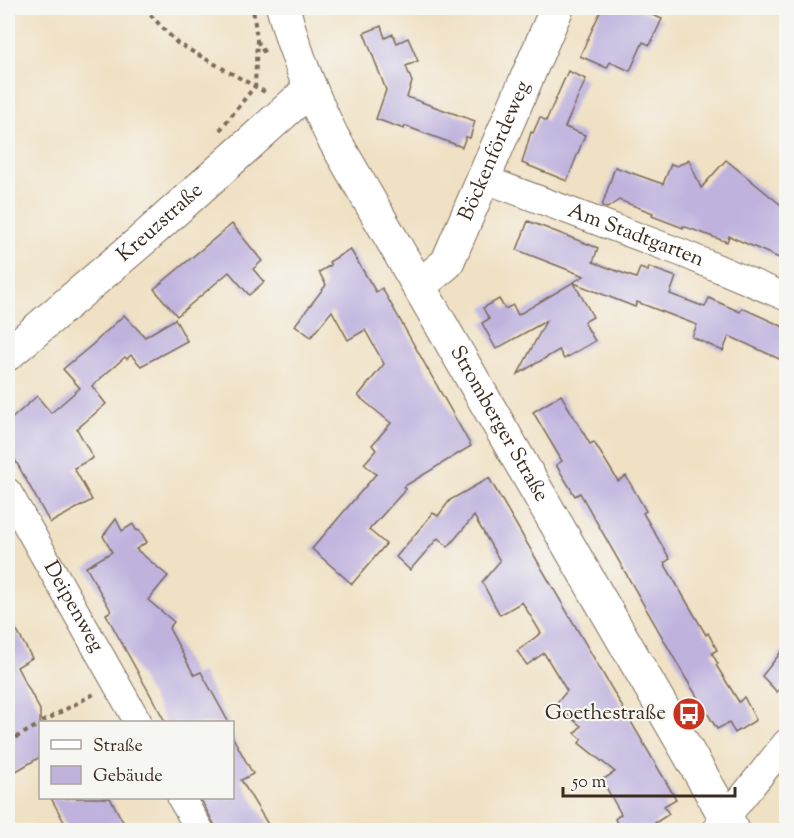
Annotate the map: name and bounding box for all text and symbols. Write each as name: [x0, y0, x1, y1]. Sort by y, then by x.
street label: Böckenfördeweg: [452, 76, 539, 226]
street label: Kreuzstraße: [111, 177, 210, 270]
street label: Am Stadtgarten: [563, 196, 709, 276]
street label: Stromberger Straße: [441, 340, 555, 508]
street label: Deipenweg: [35, 556, 111, 658]
bus stop icon: Goethestraße: [671, 696, 707, 732]
place label: Goethestraße: [545, 699, 666, 729]
legend: [39, 721, 234, 799]
text: Straße: [93, 734, 143, 760]
scale bar: [563, 760, 736, 798]
text: Gebäude: [93, 764, 163, 790]
text: 50 m: [571, 770, 607, 796]

